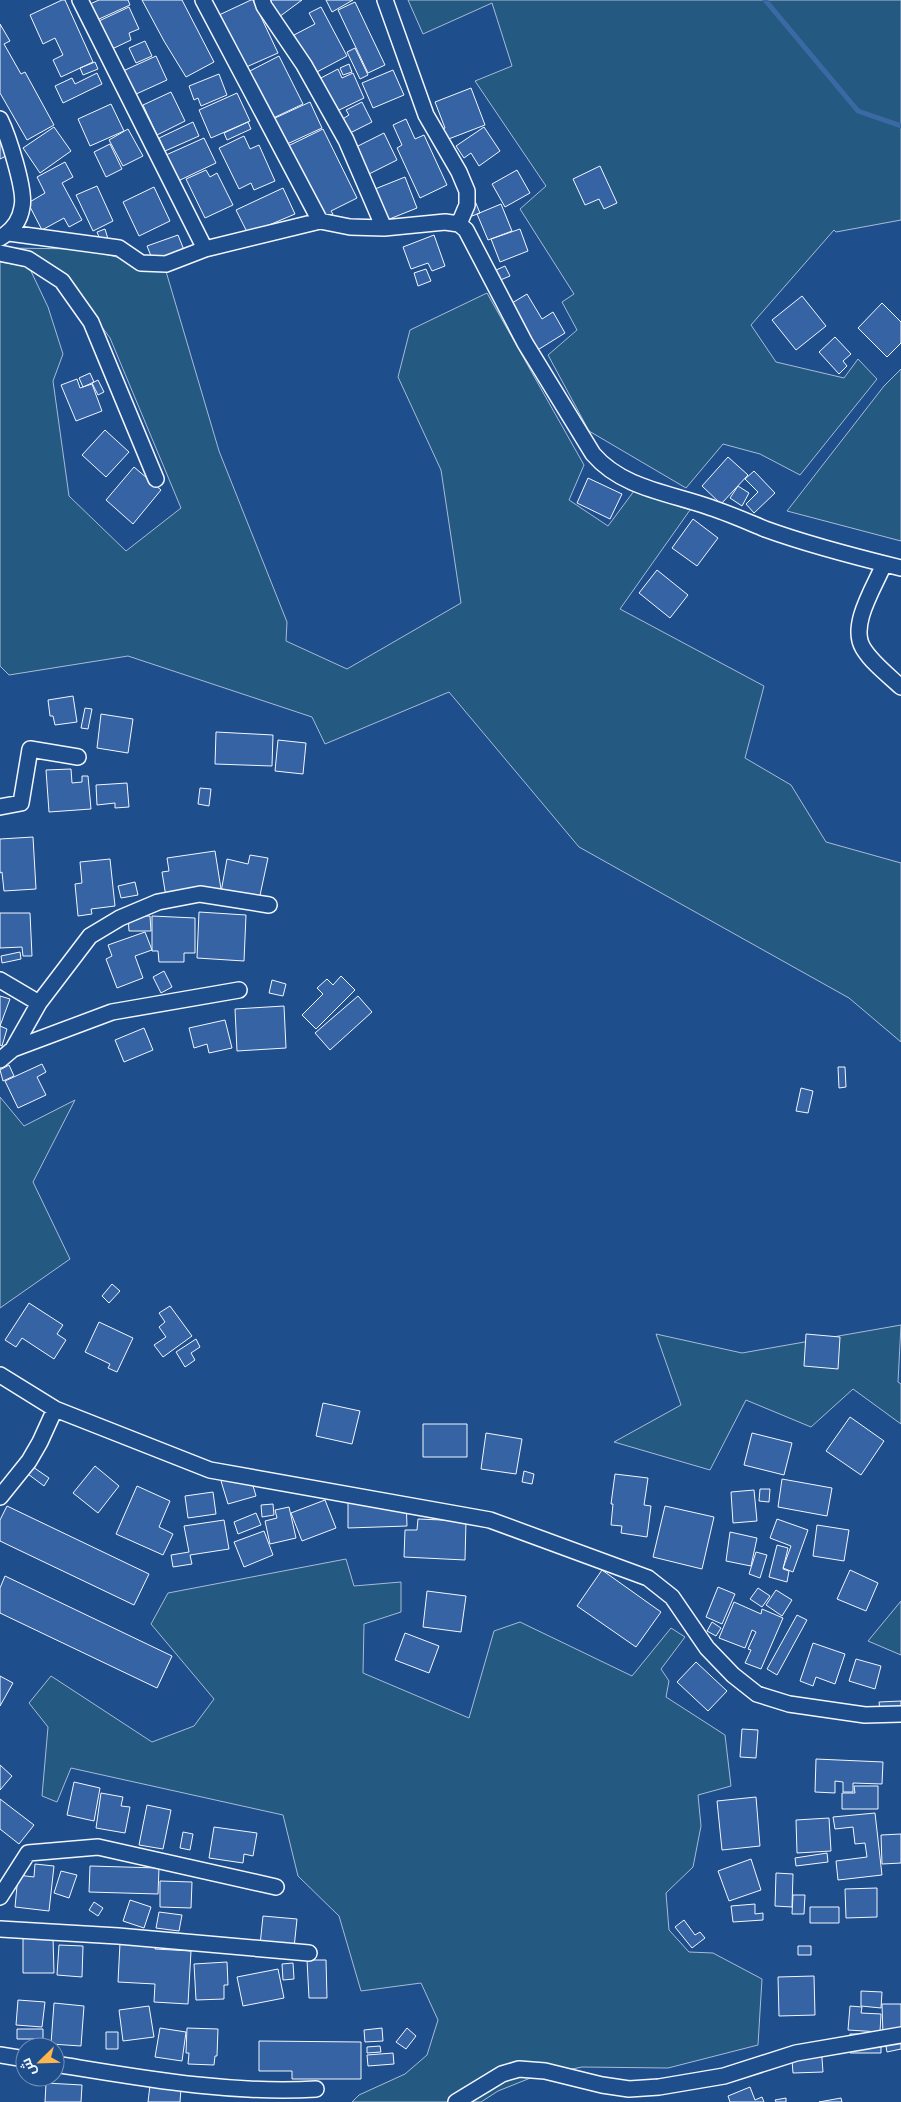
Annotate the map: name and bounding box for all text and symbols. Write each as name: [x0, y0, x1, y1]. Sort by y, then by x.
north arrow: [15, 2037, 65, 2087]
text: ش: [16, 2055, 40, 2079]

